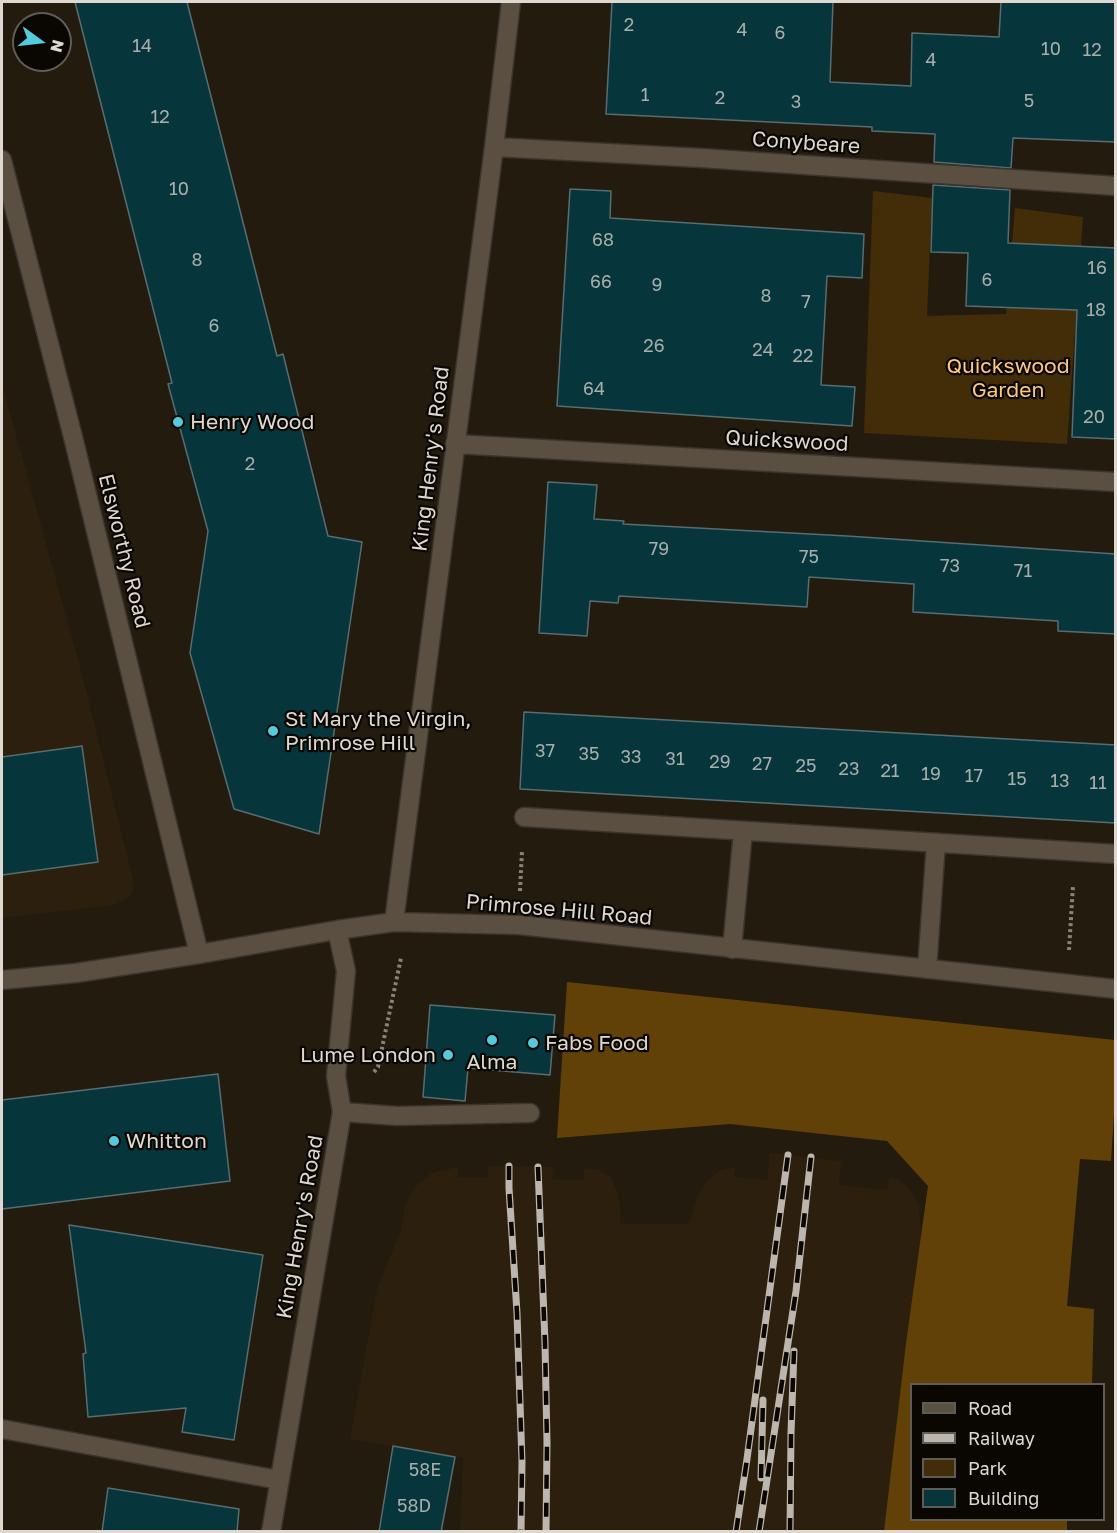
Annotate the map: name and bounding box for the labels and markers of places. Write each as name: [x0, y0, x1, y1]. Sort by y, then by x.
place label: Henry Wood: [190, 409, 314, 435]
marker: Henry Wood: [171, 415, 185, 429]
place label: St Mary the Virgin, Primrose Hill: [285, 706, 472, 756]
marker: St Mary the Virgin, Primrose Hill: [266, 724, 280, 738]
place label: Fabs Food: [545, 1030, 649, 1056]
marker: Alma: [485, 1033, 499, 1047]
marker: Fabs Food: [526, 1036, 540, 1050]
place label: Lume London: [300, 1042, 436, 1068]
marker: Lume London: [441, 1048, 455, 1062]
place label: Alma: [467, 1049, 517, 1075]
place label: Whitton: [126, 1128, 207, 1154]
marker: Whitton: [107, 1134, 121, 1148]

